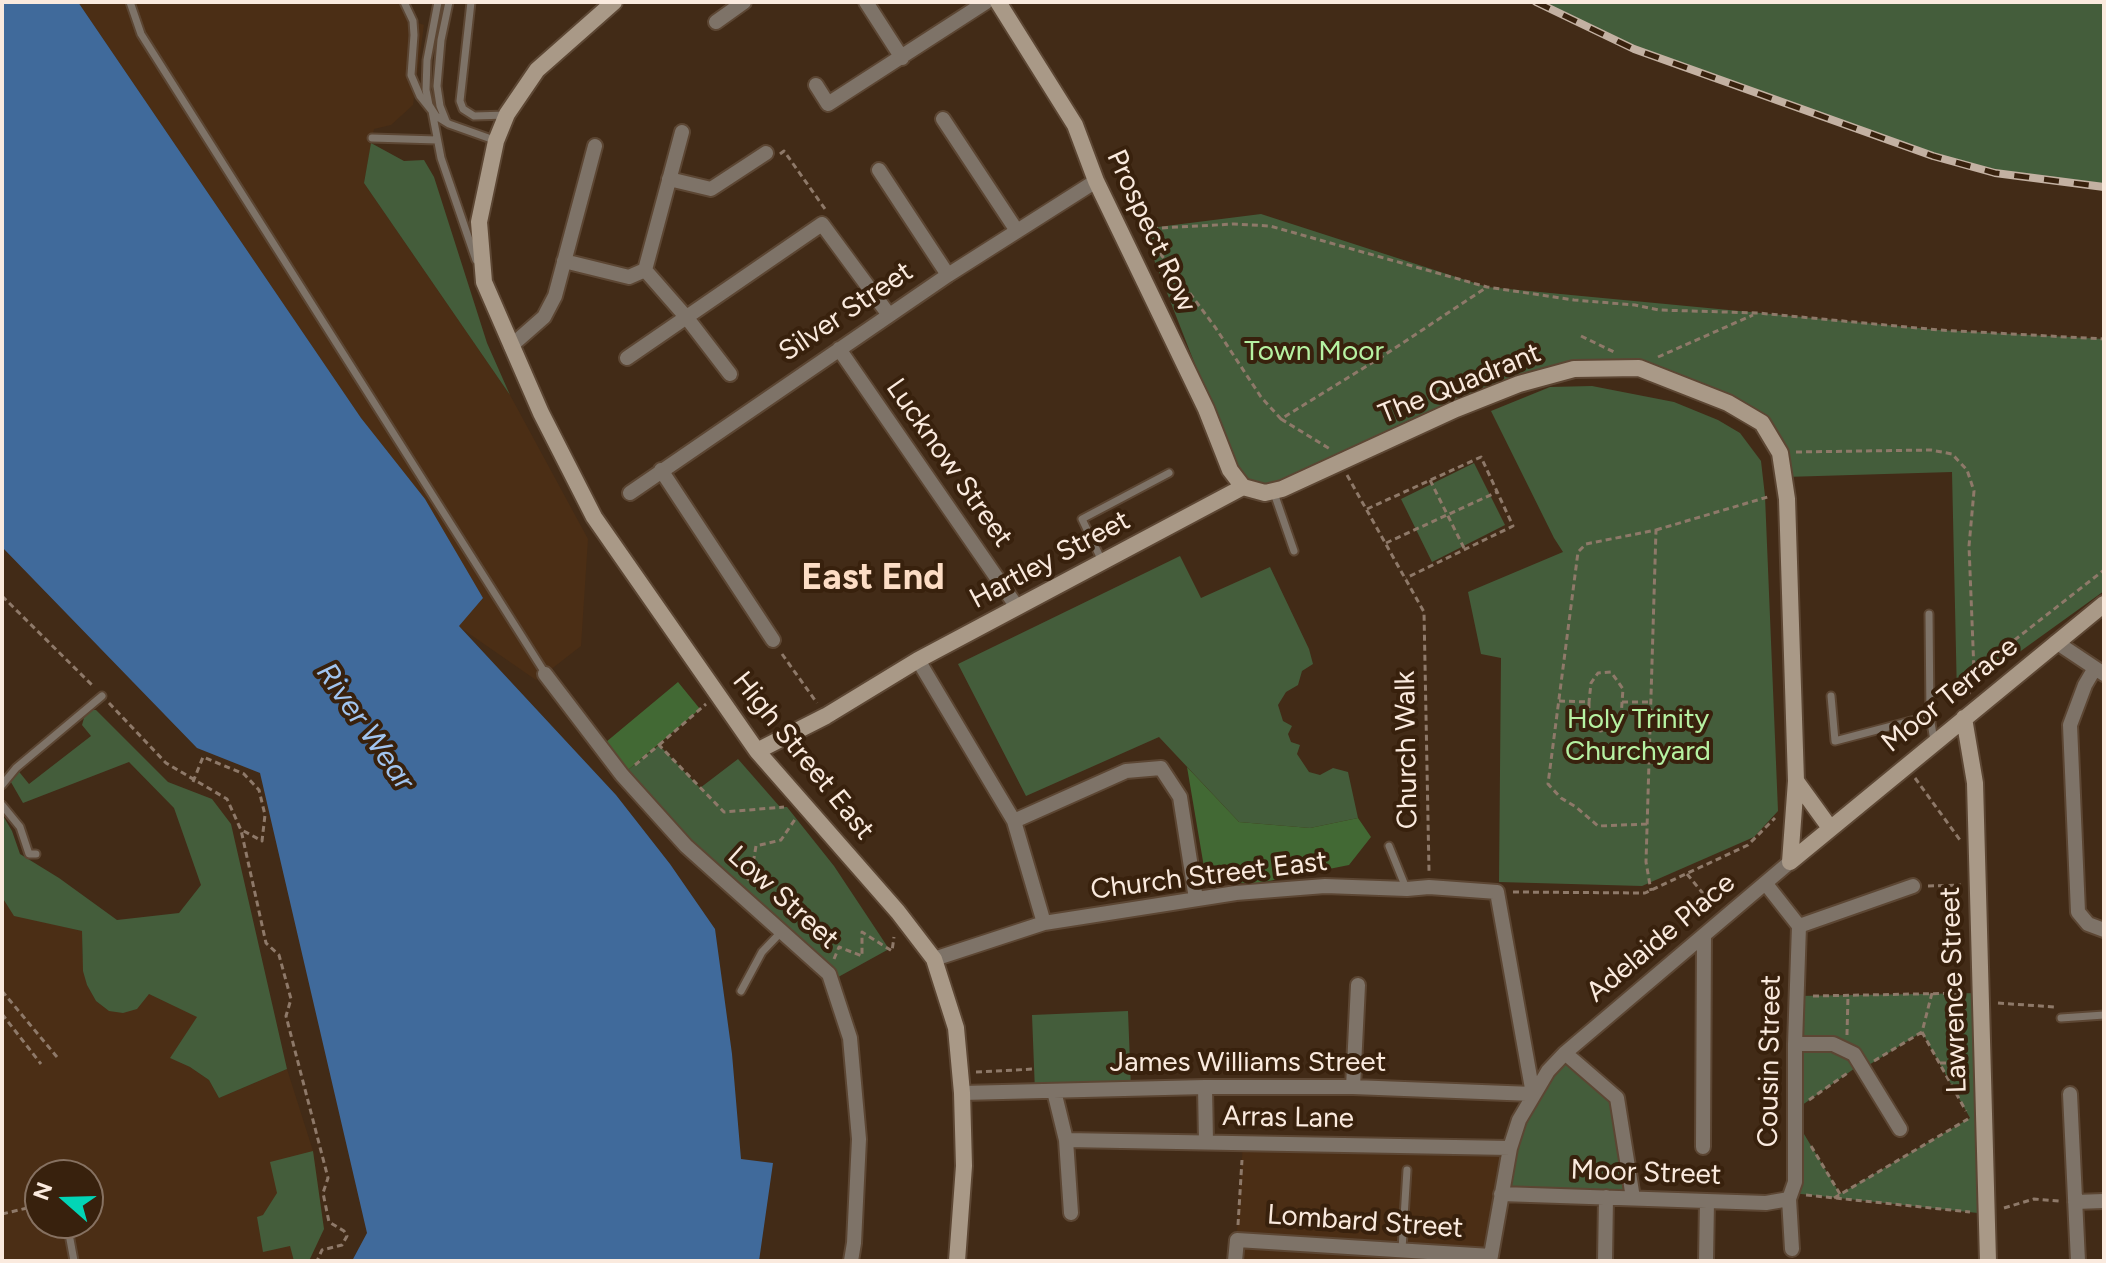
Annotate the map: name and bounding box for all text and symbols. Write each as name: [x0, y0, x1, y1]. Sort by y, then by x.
street label: Prospect Row: [1099, 145, 1203, 317]
street label: Silver Street: [773, 255, 919, 369]
park label: Town Moor: [1244, 335, 1384, 369]
street label: The Quadrant: [1374, 336, 1546, 432]
street label: Lucknow Street: [879, 372, 1019, 554]
street label: Hartley Street: [964, 504, 1136, 616]
district label: East End: [801, 556, 945, 600]
street label: Moor Terrace: [1875, 630, 2025, 760]
water label: River Wear: [308, 657, 422, 797]
street label: High Street East: [725, 665, 881, 847]
street label: Church Walk: [1389, 671, 1425, 829]
park label: Holy Trinity Churchyard: [1565, 703, 1711, 769]
street label: Low Street: [721, 839, 845, 957]
street label: Church Street East: [1089, 845, 1329, 907]
street label: Adelaide Place: [1580, 866, 1742, 1010]
street label: Lawrence Street: [1934, 886, 1974, 1094]
street label: Cousin Street: [1752, 974, 1788, 1148]
street label: James Williams Street: [1110, 1046, 1386, 1080]
street label: Arras Lane: [1222, 1100, 1354, 1136]
street label: Moor Street: [1570, 1154, 1722, 1192]
north arrow: [24, 1159, 104, 1239]
text: N: [27, 1179, 58, 1204]
street label: Lombard Street: [1266, 1198, 1464, 1246]

